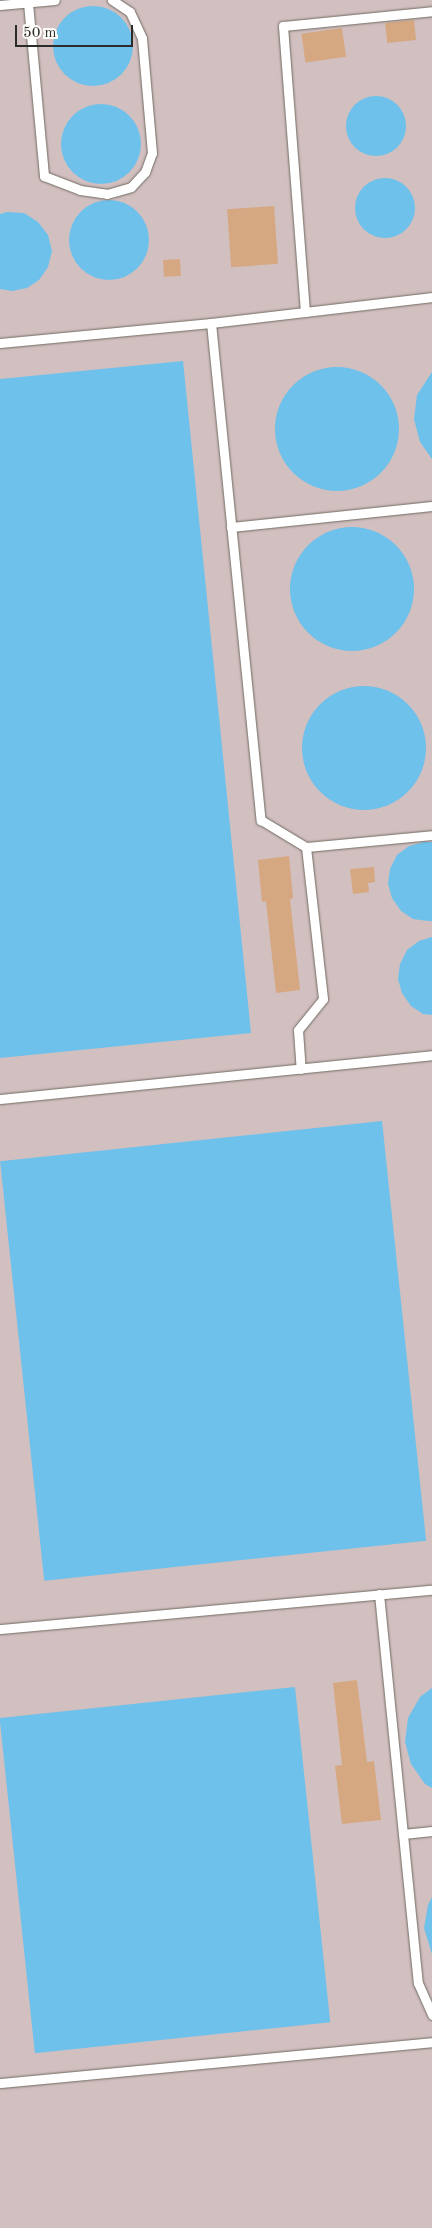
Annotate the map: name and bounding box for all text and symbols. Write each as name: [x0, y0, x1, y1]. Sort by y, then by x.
scale bar: [18, 15, 135, 47]
text: 50 m: [23, 26, 57, 41]

